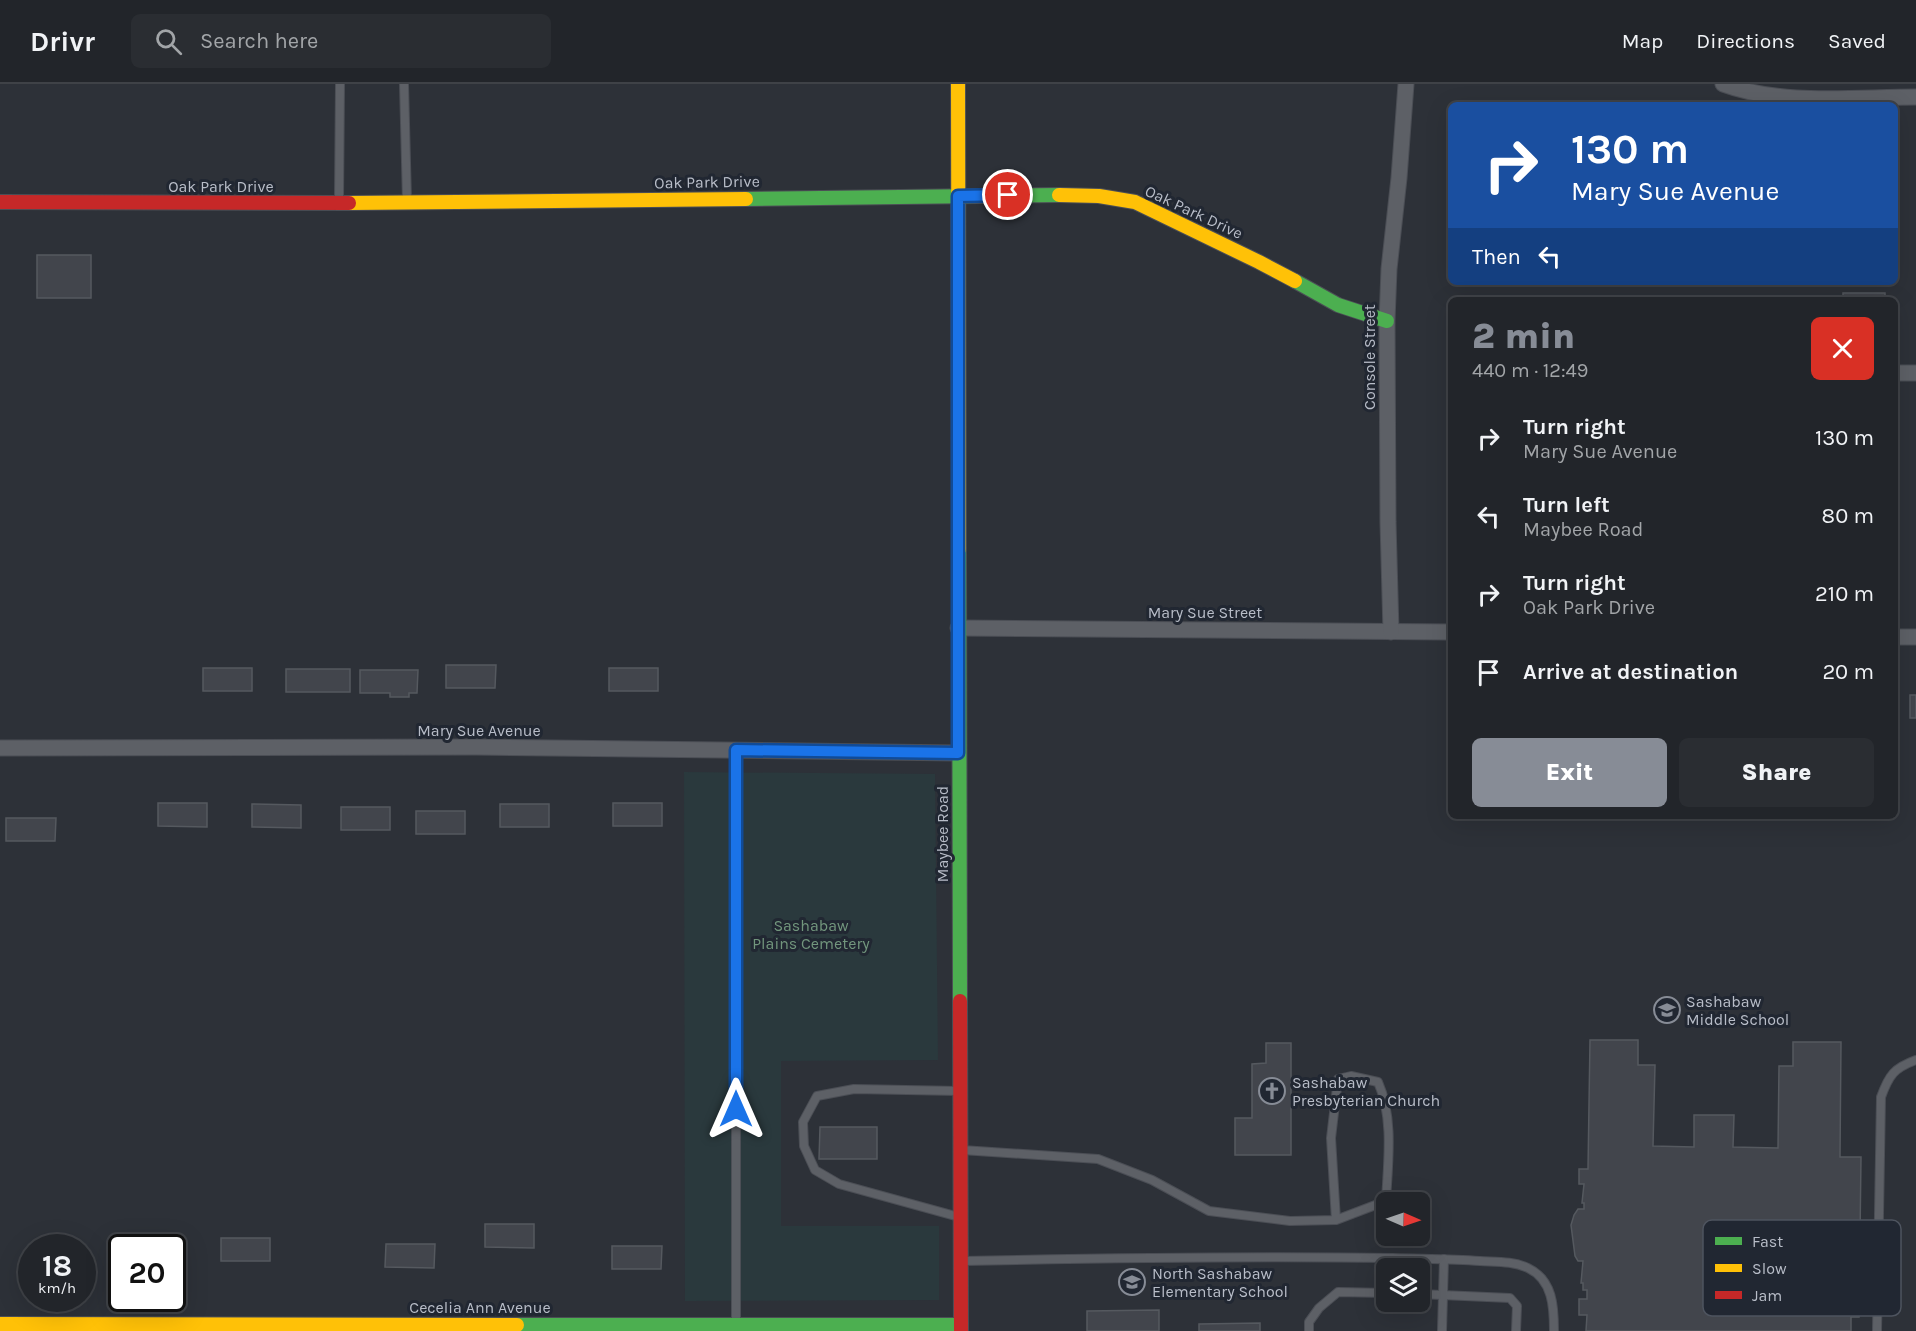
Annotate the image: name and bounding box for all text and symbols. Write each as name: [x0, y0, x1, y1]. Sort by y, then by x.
search box: [131, 14, 551, 68]
text: Drivr: [30, 25, 95, 58]
icon: search: [152, 25, 185, 58]
text: Search here: [200, 28, 318, 54]
text: Map: [1622, 29, 1663, 53]
text: Directions: [1696, 29, 1795, 53]
text: Saved: [1828, 29, 1886, 53]
text: 130 m: [1571, 124, 1689, 174]
icon: right: [1472, 126, 1550, 204]
pin: [982, 169, 1033, 220]
street label: Oak Park Drive: [654, 172, 760, 192]
text: Mary Sue Avenue: [1571, 175, 1779, 207]
street label: Oak Park Drive: [168, 177, 274, 196]
icon: arrive: [991, 178, 1024, 211]
street label: Oak Park Drive: [1142, 181, 1246, 243]
icon: left: [1533, 240, 1566, 273]
text: Then: [1472, 244, 1521, 270]
street label: Console Street: [1360, 304, 1379, 410]
text: 2 min: [1472, 315, 1575, 357]
button: close: [1811, 317, 1874, 380]
text: 440 m · 12:49: [1472, 359, 1588, 382]
text: Turn right: [1523, 414, 1626, 440]
icon: right: [1472, 422, 1505, 455]
text: 130 m: [1815, 425, 1874, 451]
text: Mary Sue Avenue: [1523, 440, 1677, 463]
text: Turn left: [1523, 492, 1610, 518]
icon: left: [1472, 500, 1505, 533]
text: 80 m: [1822, 503, 1874, 529]
text: Maybee Road: [1523, 518, 1643, 541]
text: Turn right: [1523, 570, 1626, 596]
icon: right: [1472, 578, 1505, 611]
text: 210 m: [1815, 581, 1874, 607]
text: Oak Park Drive: [1523, 596, 1655, 619]
street label: Mary Sue Street: [1148, 603, 1262, 622]
icon: arrive: [1472, 656, 1505, 689]
text: Arrive at destination: [1523, 659, 1738, 685]
text: 20 m: [1822, 659, 1874, 685]
street label: Mary Sue Avenue: [417, 721, 541, 740]
button: Exit: [1472, 738, 1667, 807]
button: Share: [1679, 738, 1874, 807]
street label: Maybee Road: [933, 786, 952, 882]
park label: Sashabaw Plains Cemetery: [752, 916, 870, 953]
place label: Sashabaw Middle School: [1686, 992, 1789, 1029]
school or university icon: Sashabaw Middle School: [1652, 995, 1682, 1025]
place label: Sashabaw Presbyterian Church: [1292, 1073, 1440, 1110]
church icon: Sashabaw Presbyterian Church: [1257, 1076, 1287, 1106]
position arrow: [704, 1077, 768, 1141]
north arrow: [1376, 1192, 1430, 1246]
map controls: [1376, 1192, 1430, 1312]
legend: [1703, 1220, 1901, 1316]
text: Fast: [1752, 1232, 1783, 1251]
speed limit sign: 20: [108, 1234, 186, 1312]
text: 18: [42, 1248, 72, 1284]
button: layers: [1376, 1258, 1430, 1312]
text: Slow: [1752, 1259, 1787, 1278]
place label: North Sashabaw Elementary School: [1152, 1264, 1288, 1301]
school or university icon: North Sashabaw Elementary School: [1117, 1267, 1147, 1297]
text: km/h: [38, 1279, 76, 1297]
text: Jam: [1752, 1286, 1782, 1305]
street label: Cecelia Ann Avenue: [409, 1298, 551, 1317]

